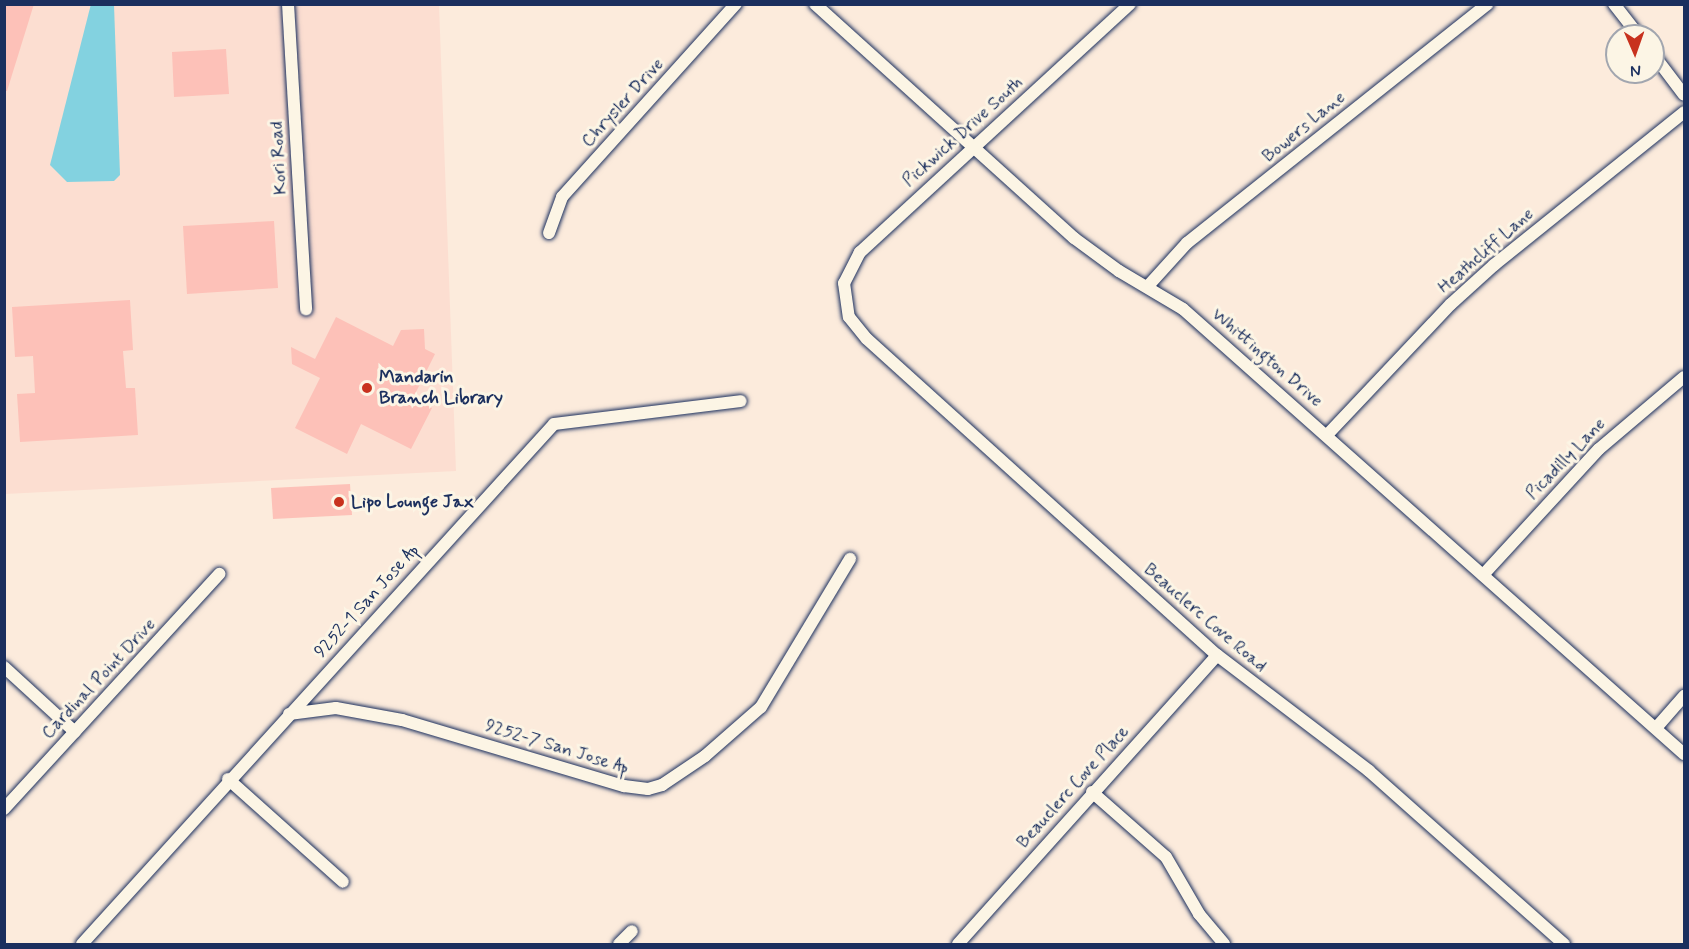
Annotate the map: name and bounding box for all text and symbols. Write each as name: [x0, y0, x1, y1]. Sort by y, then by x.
north arrow: [1605, 24, 1665, 84]
street label: Chrysler Drive: [578, 54, 668, 152]
text: N: [1630, 60, 1641, 81]
street label: Pickwick Drive South: [899, 73, 1027, 191]
street label: Bowers Lane: [1259, 88, 1349, 166]
street label: Kori Road: [266, 121, 292, 195]
street label: Heathcliff Lane: [1433, 203, 1539, 299]
street label: Whittington Drive: [1208, 304, 1326, 412]
place label: Mandarin Branch Library: [379, 367, 503, 410]
marker: Mandarin Branch Library: [360, 381, 374, 395]
street label: Picadilly Lane: [1522, 414, 1610, 504]
place label: Lipo Lounge Jax: [351, 491, 473, 513]
marker: Lipo Lounge Jax: [332, 495, 346, 509]
street label: 9252-1 San Jose Ap: [310, 540, 424, 662]
street label: Beauclerc Cove Road: [1139, 559, 1271, 677]
street label: Cardinal Point Drive: [38, 615, 160, 743]
street label: 9252-7 San Jose Ap: [483, 715, 631, 779]
street label: Beauclerc Cove Place: [1011, 720, 1135, 854]

